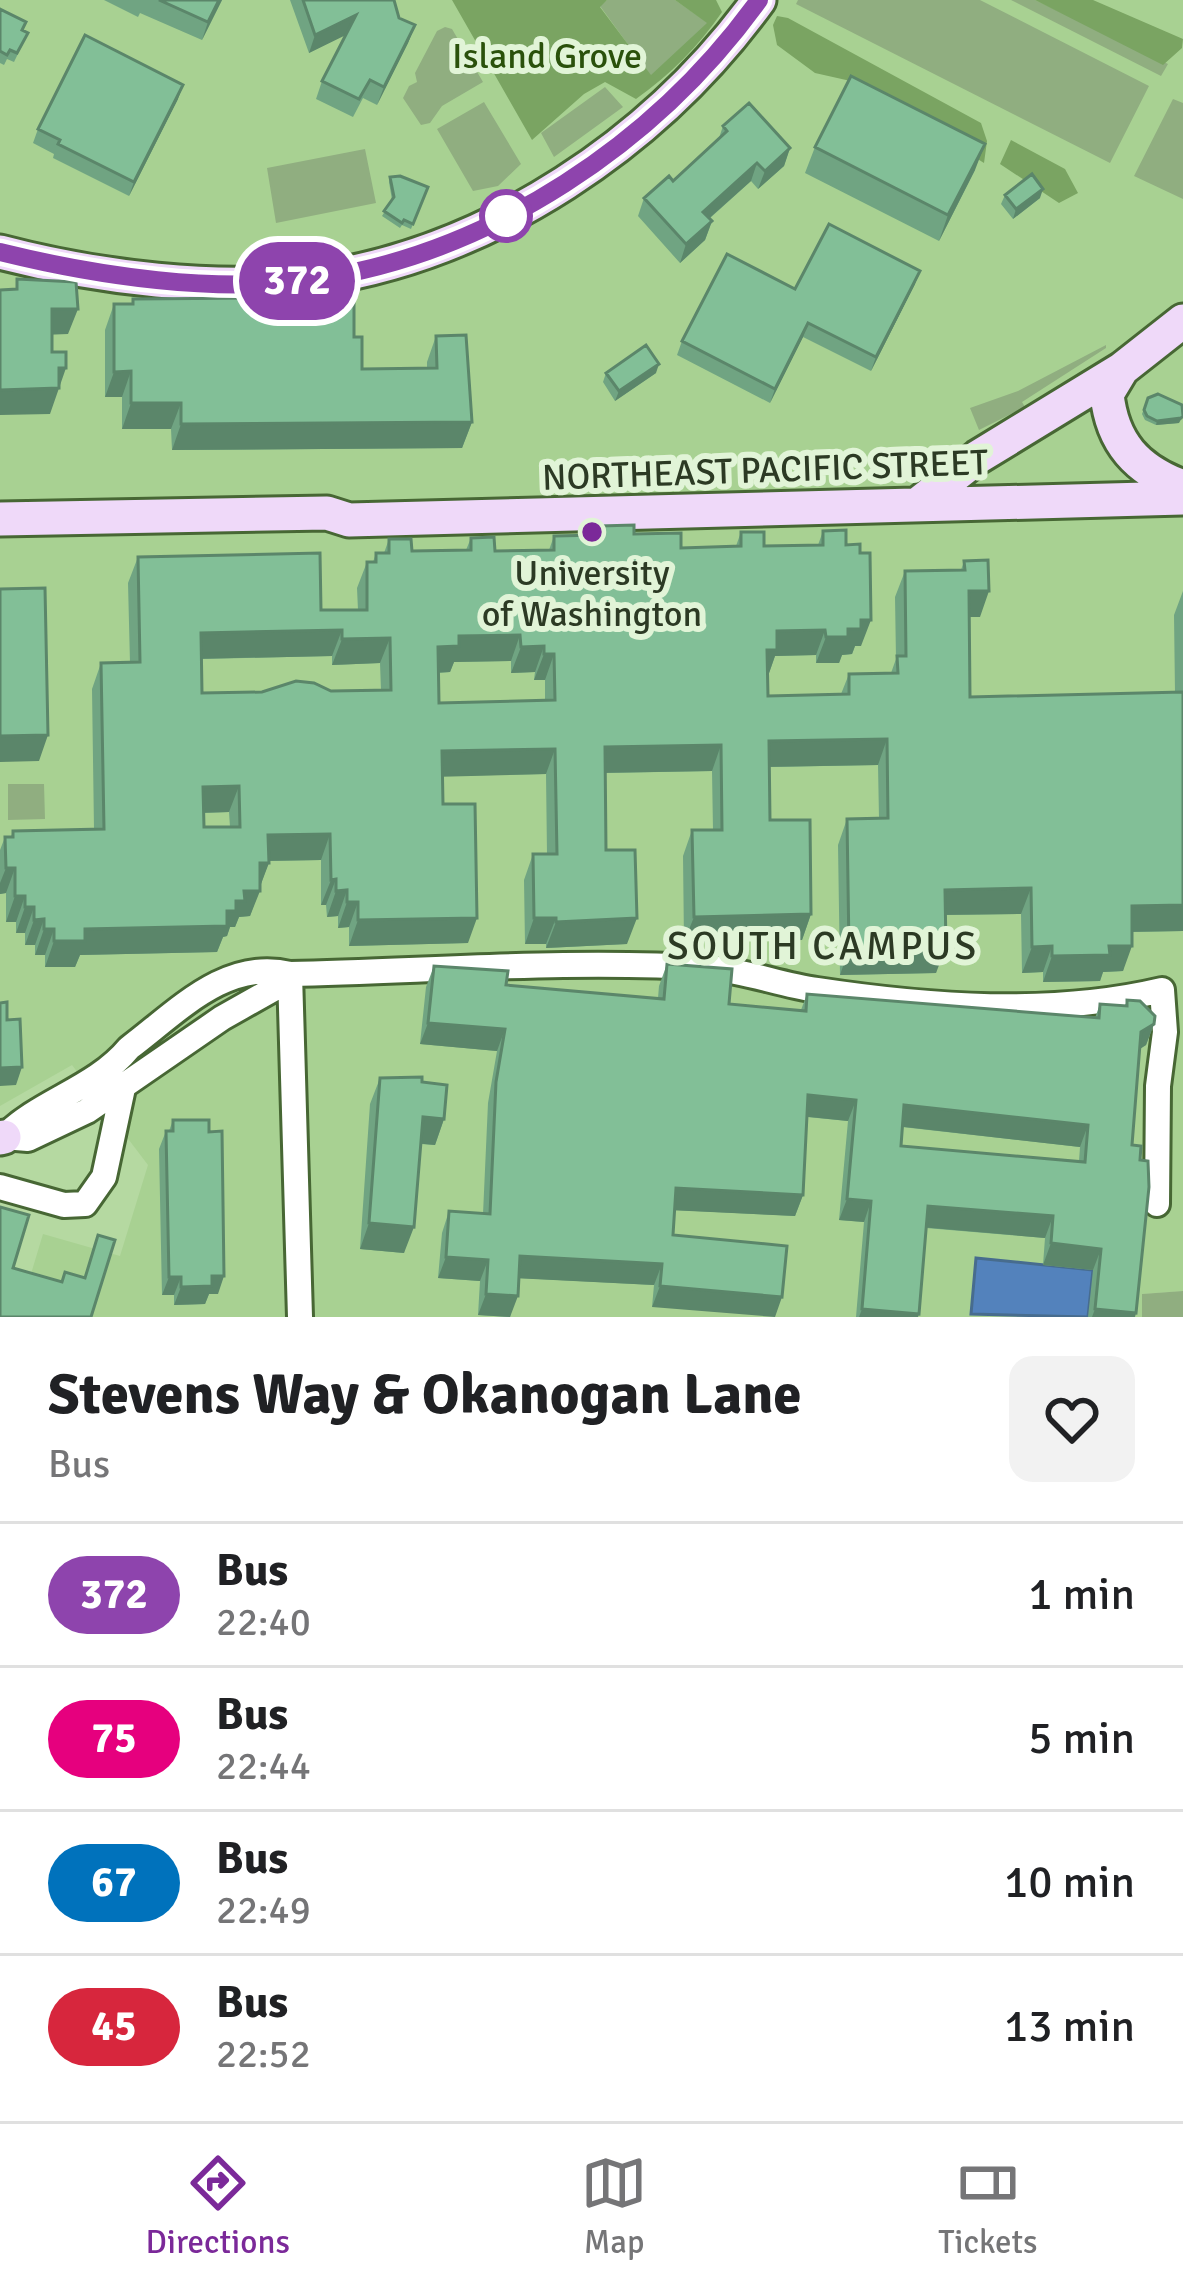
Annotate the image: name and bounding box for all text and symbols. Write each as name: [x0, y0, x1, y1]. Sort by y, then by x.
park label: Island Grove: [452, 34, 642, 79]
unlabelled marker: [481, 191, 531, 241]
line badge: 372: [228, 242, 366, 320]
text: 372: [263, 255, 331, 306]
street label: NORTHEAST PACIFIC STREET: [541, 440, 989, 501]
marker: University of Washington: [579, 519, 605, 545]
place label: University of Washington: [482, 551, 702, 637]
district label: SOUTH CAMPUS: [667, 922, 979, 970]
button: heart: [1009, 1356, 1135, 1482]
text: Stevens Way & Okanogan Lane: [48, 1359, 802, 1430]
text: Bus: [48, 1440, 110, 1488]
text: Bus: [216, 1543, 288, 1598]
text: 1 min: [1028, 1567, 1135, 1622]
text: 372: [80, 1569, 148, 1620]
text: 22:40: [216, 1598, 311, 1646]
text: Bus: [216, 1687, 288, 1742]
text: 5 min: [1028, 1711, 1135, 1766]
text: 75: [91, 1713, 137, 1764]
text: 22:44: [216, 1742, 311, 1790]
text: Bus: [216, 1831, 288, 1886]
text: 10 min: [1004, 1855, 1135, 1910]
text: 67: [91, 1857, 137, 1908]
text: 22:49: [216, 1886, 311, 1934]
text: Bus: [216, 1975, 288, 2030]
text: 13 min: [1004, 1999, 1135, 2054]
text: 45: [91, 2001, 137, 2052]
text: 22:52: [216, 2030, 311, 2078]
tab: Directions: [146, 2150, 290, 2263]
tab: Map: [581, 2150, 647, 2263]
tab: Tickets: [938, 2150, 1037, 2263]

